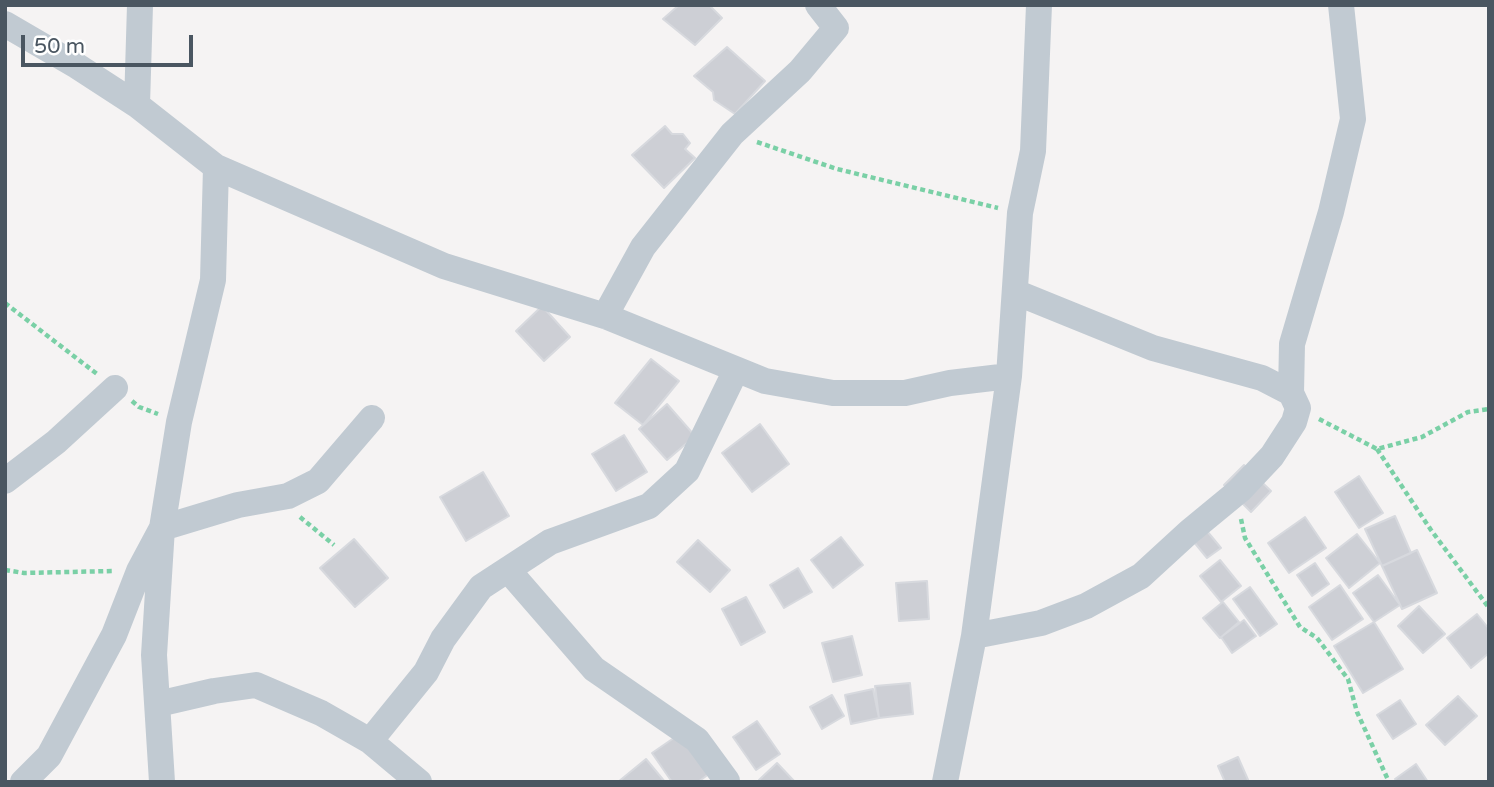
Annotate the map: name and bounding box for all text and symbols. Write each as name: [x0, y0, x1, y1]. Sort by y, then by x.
scale bar: [24, 21, 196, 65]
text: 50 m: [34, 34, 85, 59]

